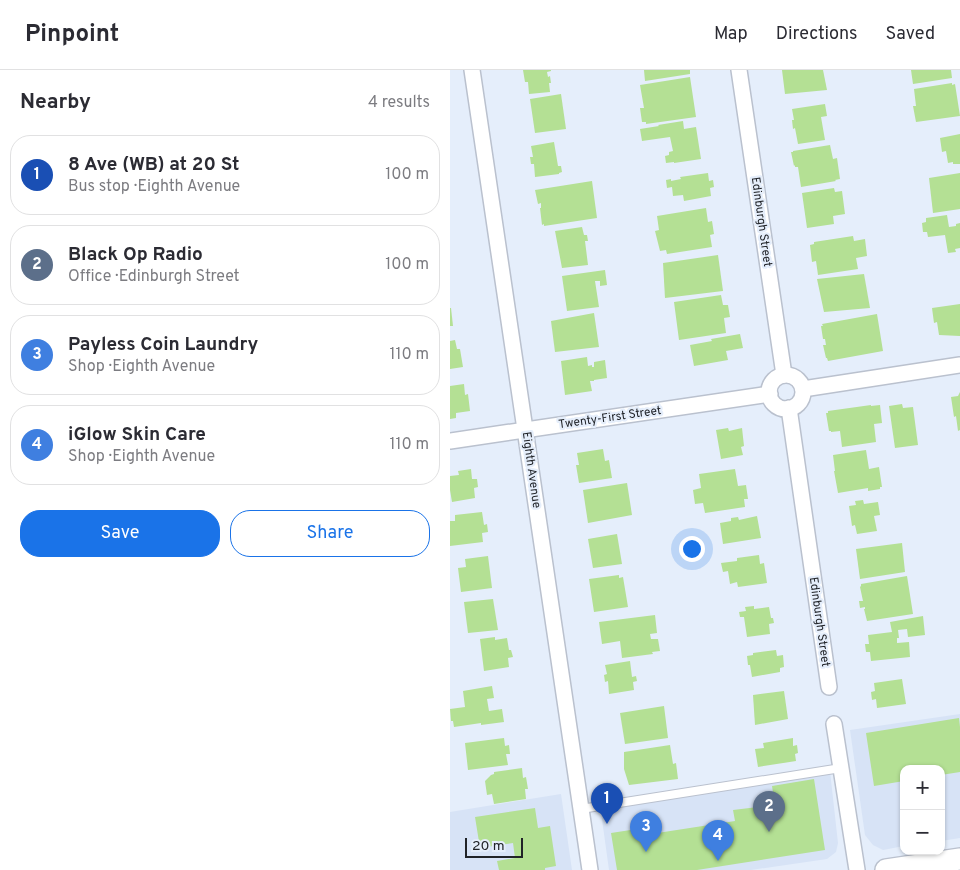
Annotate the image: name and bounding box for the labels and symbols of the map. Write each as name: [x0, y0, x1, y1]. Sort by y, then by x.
street label: Edinburgh Street: [747, 176, 775, 268]
street label: Twenty-First Street: [558, 403, 662, 433]
street label: Eighth Avenue: [518, 431, 544, 509]
your location: [679, 536, 705, 562]
street label: Edinburgh Street: [805, 576, 833, 668]
pin: 1: [591, 783, 623, 824]
pin: 2: [753, 791, 785, 832]
pin: 3: [630, 811, 662, 852]
pin: 4: [702, 820, 734, 861]
scale bar: [465, 835, 522, 858]

